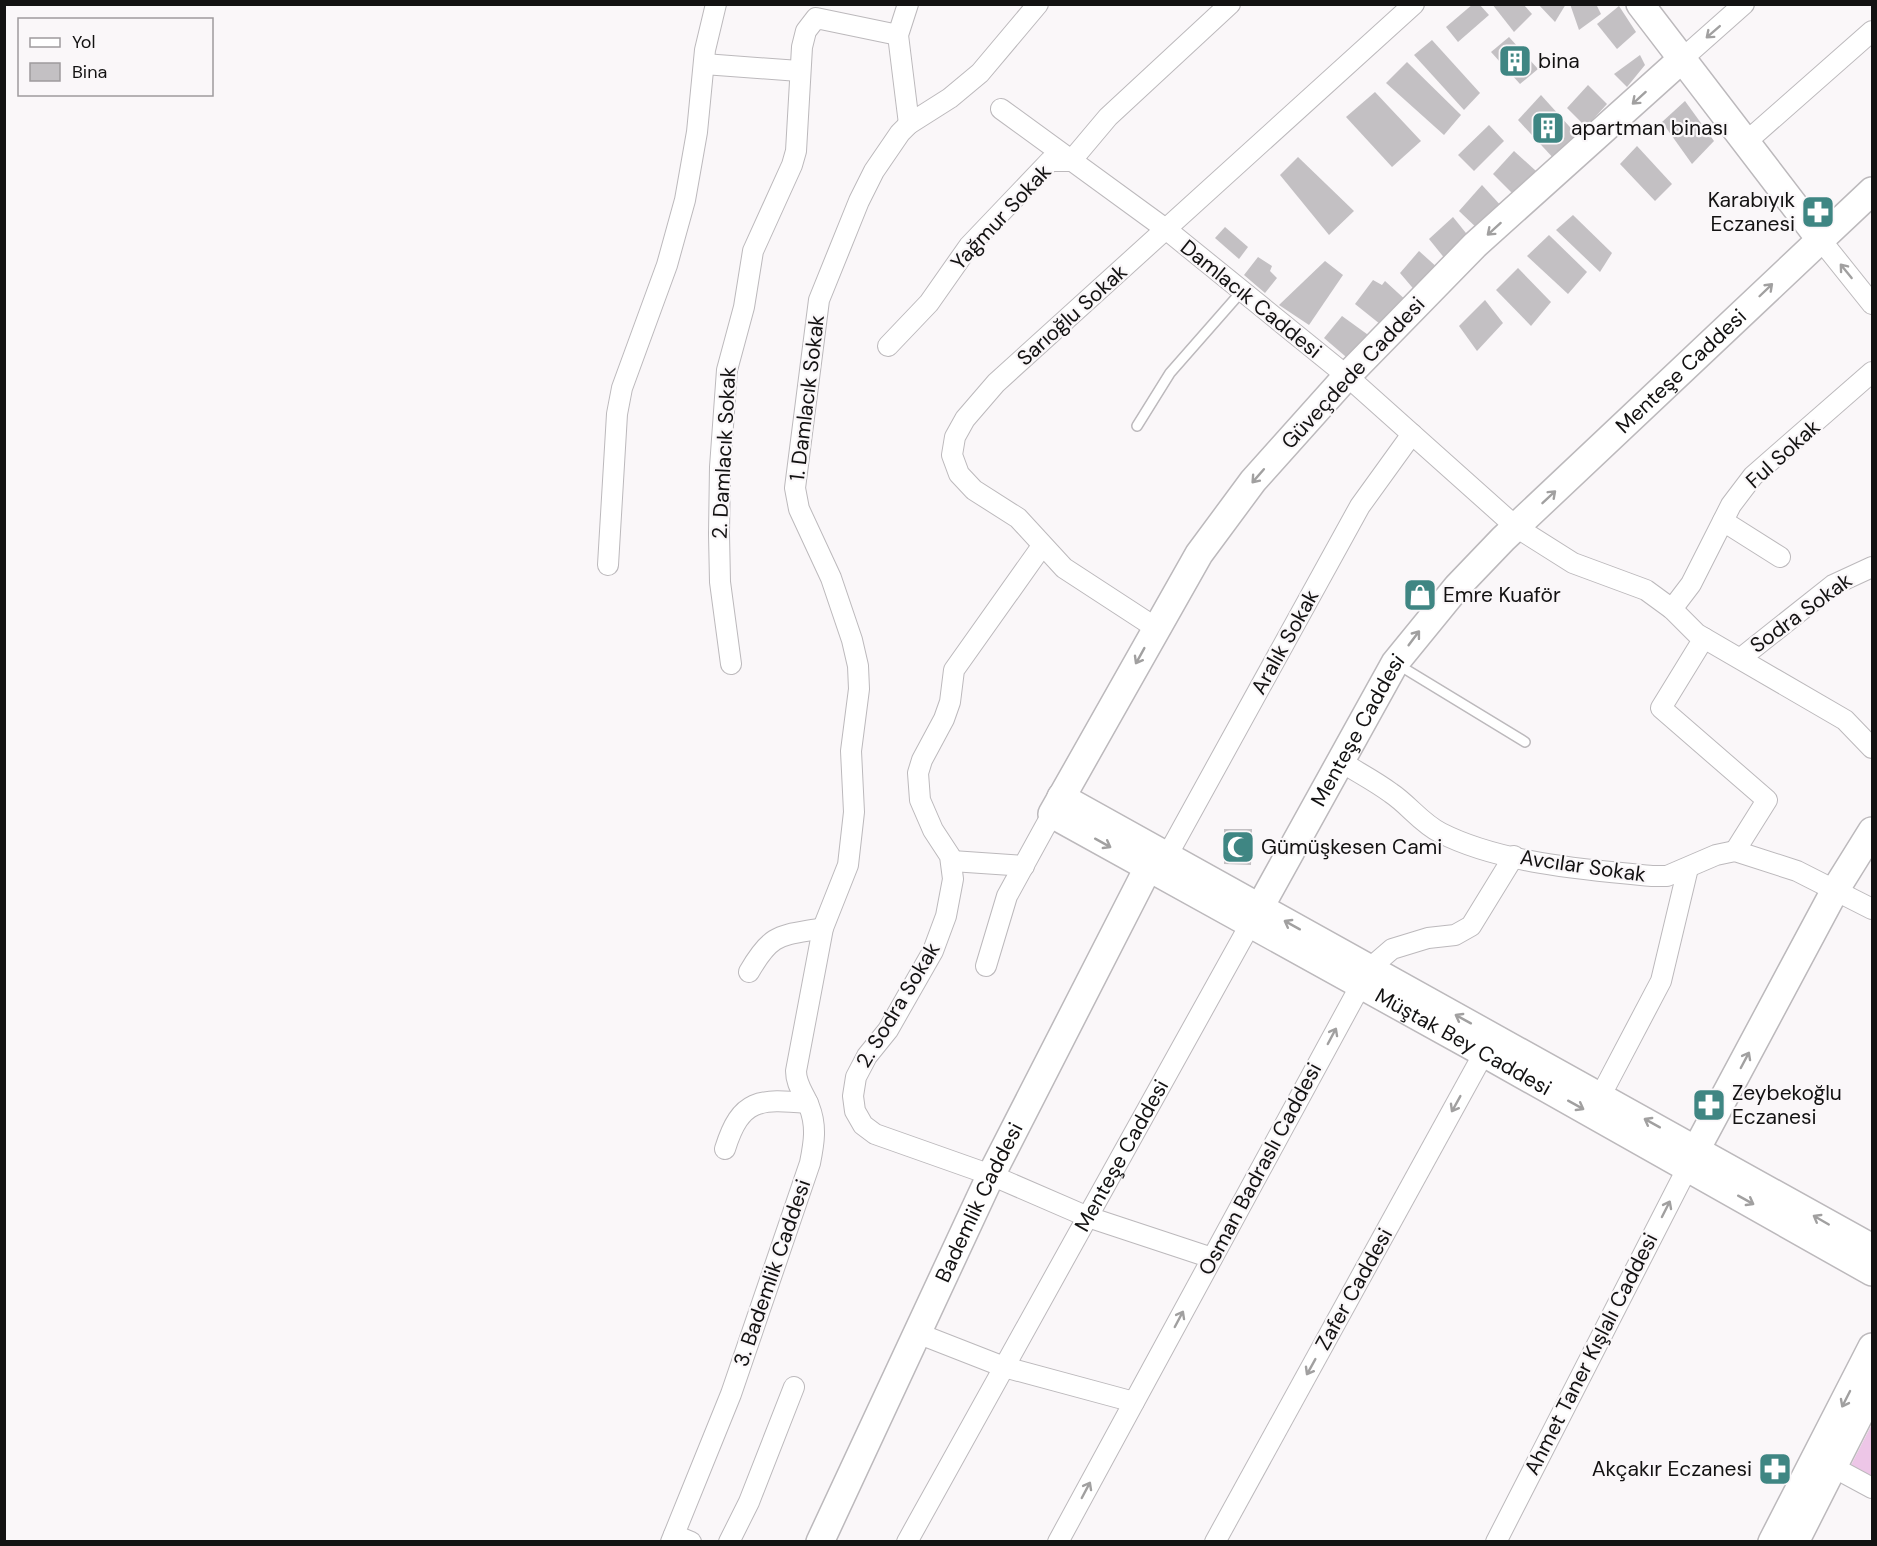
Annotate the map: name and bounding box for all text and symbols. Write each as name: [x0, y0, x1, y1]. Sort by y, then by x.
legend: [18, 18, 213, 96]
one-way arrow: [1706, 25, 1721, 39]
text: Yol: [72, 30, 96, 54]
building icon: bina: [1497, 43, 1533, 79]
place label: bina: [1538, 47, 1580, 75]
text: Bina: [72, 60, 107, 84]
one-way arrow: [1631, 91, 1646, 105]
building icon: apartman binası: [1530, 110, 1566, 146]
place label: apartman binası: [1571, 114, 1728, 142]
street label: Yağmur Sokak: [945, 158, 1058, 276]
place label: Karabıyık Eczanesi: [1708, 186, 1795, 238]
pharmacy icon: Karabıyık Eczanesi: [1800, 194, 1836, 230]
one-way arrow: [1487, 222, 1502, 236]
street label: Damlacık Caddesi: [1175, 233, 1327, 365]
street label: Sarıoğlu Sokak: [1011, 258, 1133, 372]
one-way arrow: [1840, 264, 1853, 280]
one-way arrow: [1759, 283, 1774, 297]
street label: Güveçdede Caddesi: [1275, 291, 1431, 455]
street label: Menteşe Caddesi: [1609, 303, 1752, 440]
street label: 1. Damlacık Sokak: [783, 313, 831, 483]
street label: 2. Damlacık Sokak: [706, 366, 743, 540]
street label: Ful Sokak: [1740, 413, 1826, 495]
one-way arrow: [1251, 468, 1265, 483]
one-way arrow: [1541, 490, 1556, 504]
street label: Sodra Sokak: [1744, 566, 1858, 660]
shop icon: Emre Kuaför: [1402, 577, 1438, 613]
place label: Emre Kuaför: [1443, 581, 1561, 609]
street label: Aralık Sokak: [1245, 584, 1326, 699]
one-way arrow: [1408, 630, 1420, 646]
one-way arrow: [1134, 648, 1146, 665]
street label: Menteşe Caddesi: [1304, 648, 1411, 811]
mosque icon: Gümüşkesen Cami: [1220, 829, 1256, 865]
place label: Gümüşkesen Cami: [1261, 833, 1442, 861]
one-way arrow: [1094, 837, 1111, 849]
street label: Avcılar Sokak: [1518, 843, 1648, 889]
one-way arrow: [1284, 918, 1301, 930]
street label: 2. Sodra Sokak: [850, 937, 947, 1073]
street label: Müştak Bey Caddesi: [1370, 982, 1556, 1102]
one-way arrow: [1455, 1013, 1472, 1025]
one-way arrow: [1326, 1028, 1338, 1045]
one-way arrow: [1739, 1051, 1751, 1069]
street label: Osman Badraslı Caddesi: [1192, 1058, 1328, 1280]
street label: Menteşe Caddesi: [1068, 1075, 1175, 1237]
place label: Zeybekoğlu Eczanesi: [1732, 1079, 1842, 1131]
pharmacy icon: Zeybekoğlu Eczanesi: [1691, 1087, 1727, 1123]
one-way arrow: [1450, 1095, 1462, 1112]
one-way arrow: [1567, 1099, 1584, 1111]
one-way arrow: [1644, 1117, 1661, 1129]
street label: Bademlik Caddesi: [929, 1118, 1030, 1287]
street label: 3. Bademlik Caddesi: [727, 1176, 817, 1370]
one-way arrow: [1737, 1195, 1755, 1206]
one-way arrow: [1660, 1200, 1672, 1218]
one-way arrow: [1813, 1214, 1830, 1226]
street label: Zafer Caddesi: [1309, 1223, 1399, 1355]
street label: Ahmet Taner Kışlalı Caddesi: [1518, 1228, 1664, 1480]
one-way arrow: [1174, 1310, 1185, 1328]
one-way arrow: [1305, 1358, 1317, 1375]
one-way arrow: [1839, 1390, 1851, 1408]
pharmacy icon: Akçakır Eczanesi: [1757, 1451, 1793, 1487]
place label: Akçakır Eczanesi: [1592, 1455, 1752, 1483]
one-way arrow: [1080, 1482, 1092, 1499]

